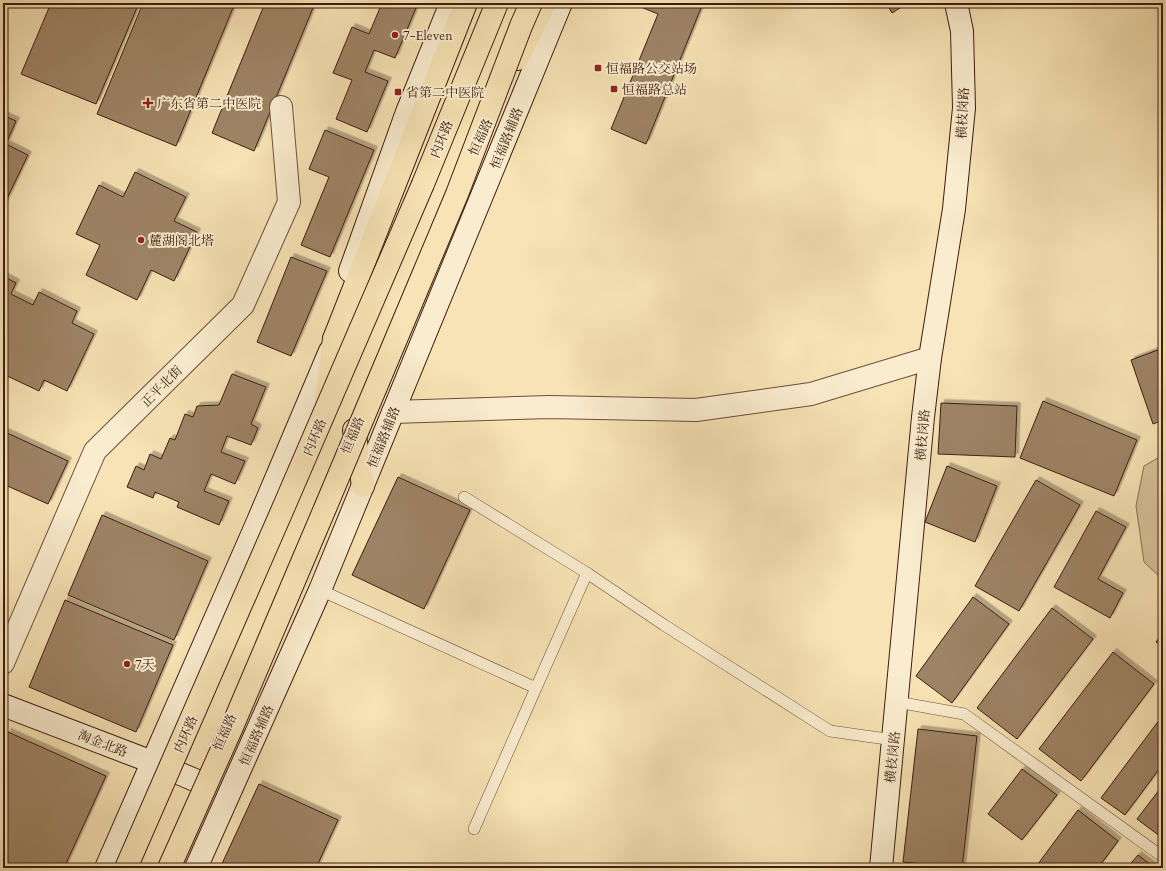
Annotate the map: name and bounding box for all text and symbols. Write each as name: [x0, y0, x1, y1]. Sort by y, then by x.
place label: 7-Eleven: [403, 27, 453, 45]
marker: 7-Eleven: [390, 30, 400, 40]
place label: 恒福路公交站场: [606, 60, 697, 78]
marker: 恒福路公交站场: [593, 63, 603, 73]
place label: 恒福路总站: [622, 81, 687, 99]
place label: 省第二中医院: [406, 84, 484, 102]
marker: 恒福路总站: [609, 84, 619, 94]
marker: 省第二中医院: [393, 87, 403, 97]
street label: 横枝岗路: [953, 87, 973, 139]
place label: 广东省第二中医院: [157, 95, 261, 113]
marker: 广东省第二中医院: [142, 97, 154, 109]
street label: 恒福路辅路: [486, 105, 527, 172]
street label: 恒福路: [465, 116, 497, 159]
street label: 内环路: [426, 118, 458, 161]
place label: 麓湖阁北塔: [149, 232, 214, 250]
marker: 麓湖阁北塔: [136, 235, 146, 245]
street label: 正平北街: [137, 362, 186, 411]
street label: 恒福路辅路: [363, 404, 404, 471]
street label: 横枝岗路: [912, 408, 934, 462]
street label: 恒福路: [337, 414, 369, 457]
street label: 内环路: [299, 416, 331, 459]
place label: 7天: [135, 656, 155, 674]
marker: 7天: [122, 659, 132, 669]
street label: 恒福路辅路: [235, 702, 278, 769]
street label: 恒福路: [209, 711, 241, 754]
street label: 内环路: [170, 713, 202, 756]
street label: 淘金北路: [75, 726, 130, 762]
street label: 横枝岗路: [881, 730, 905, 784]

